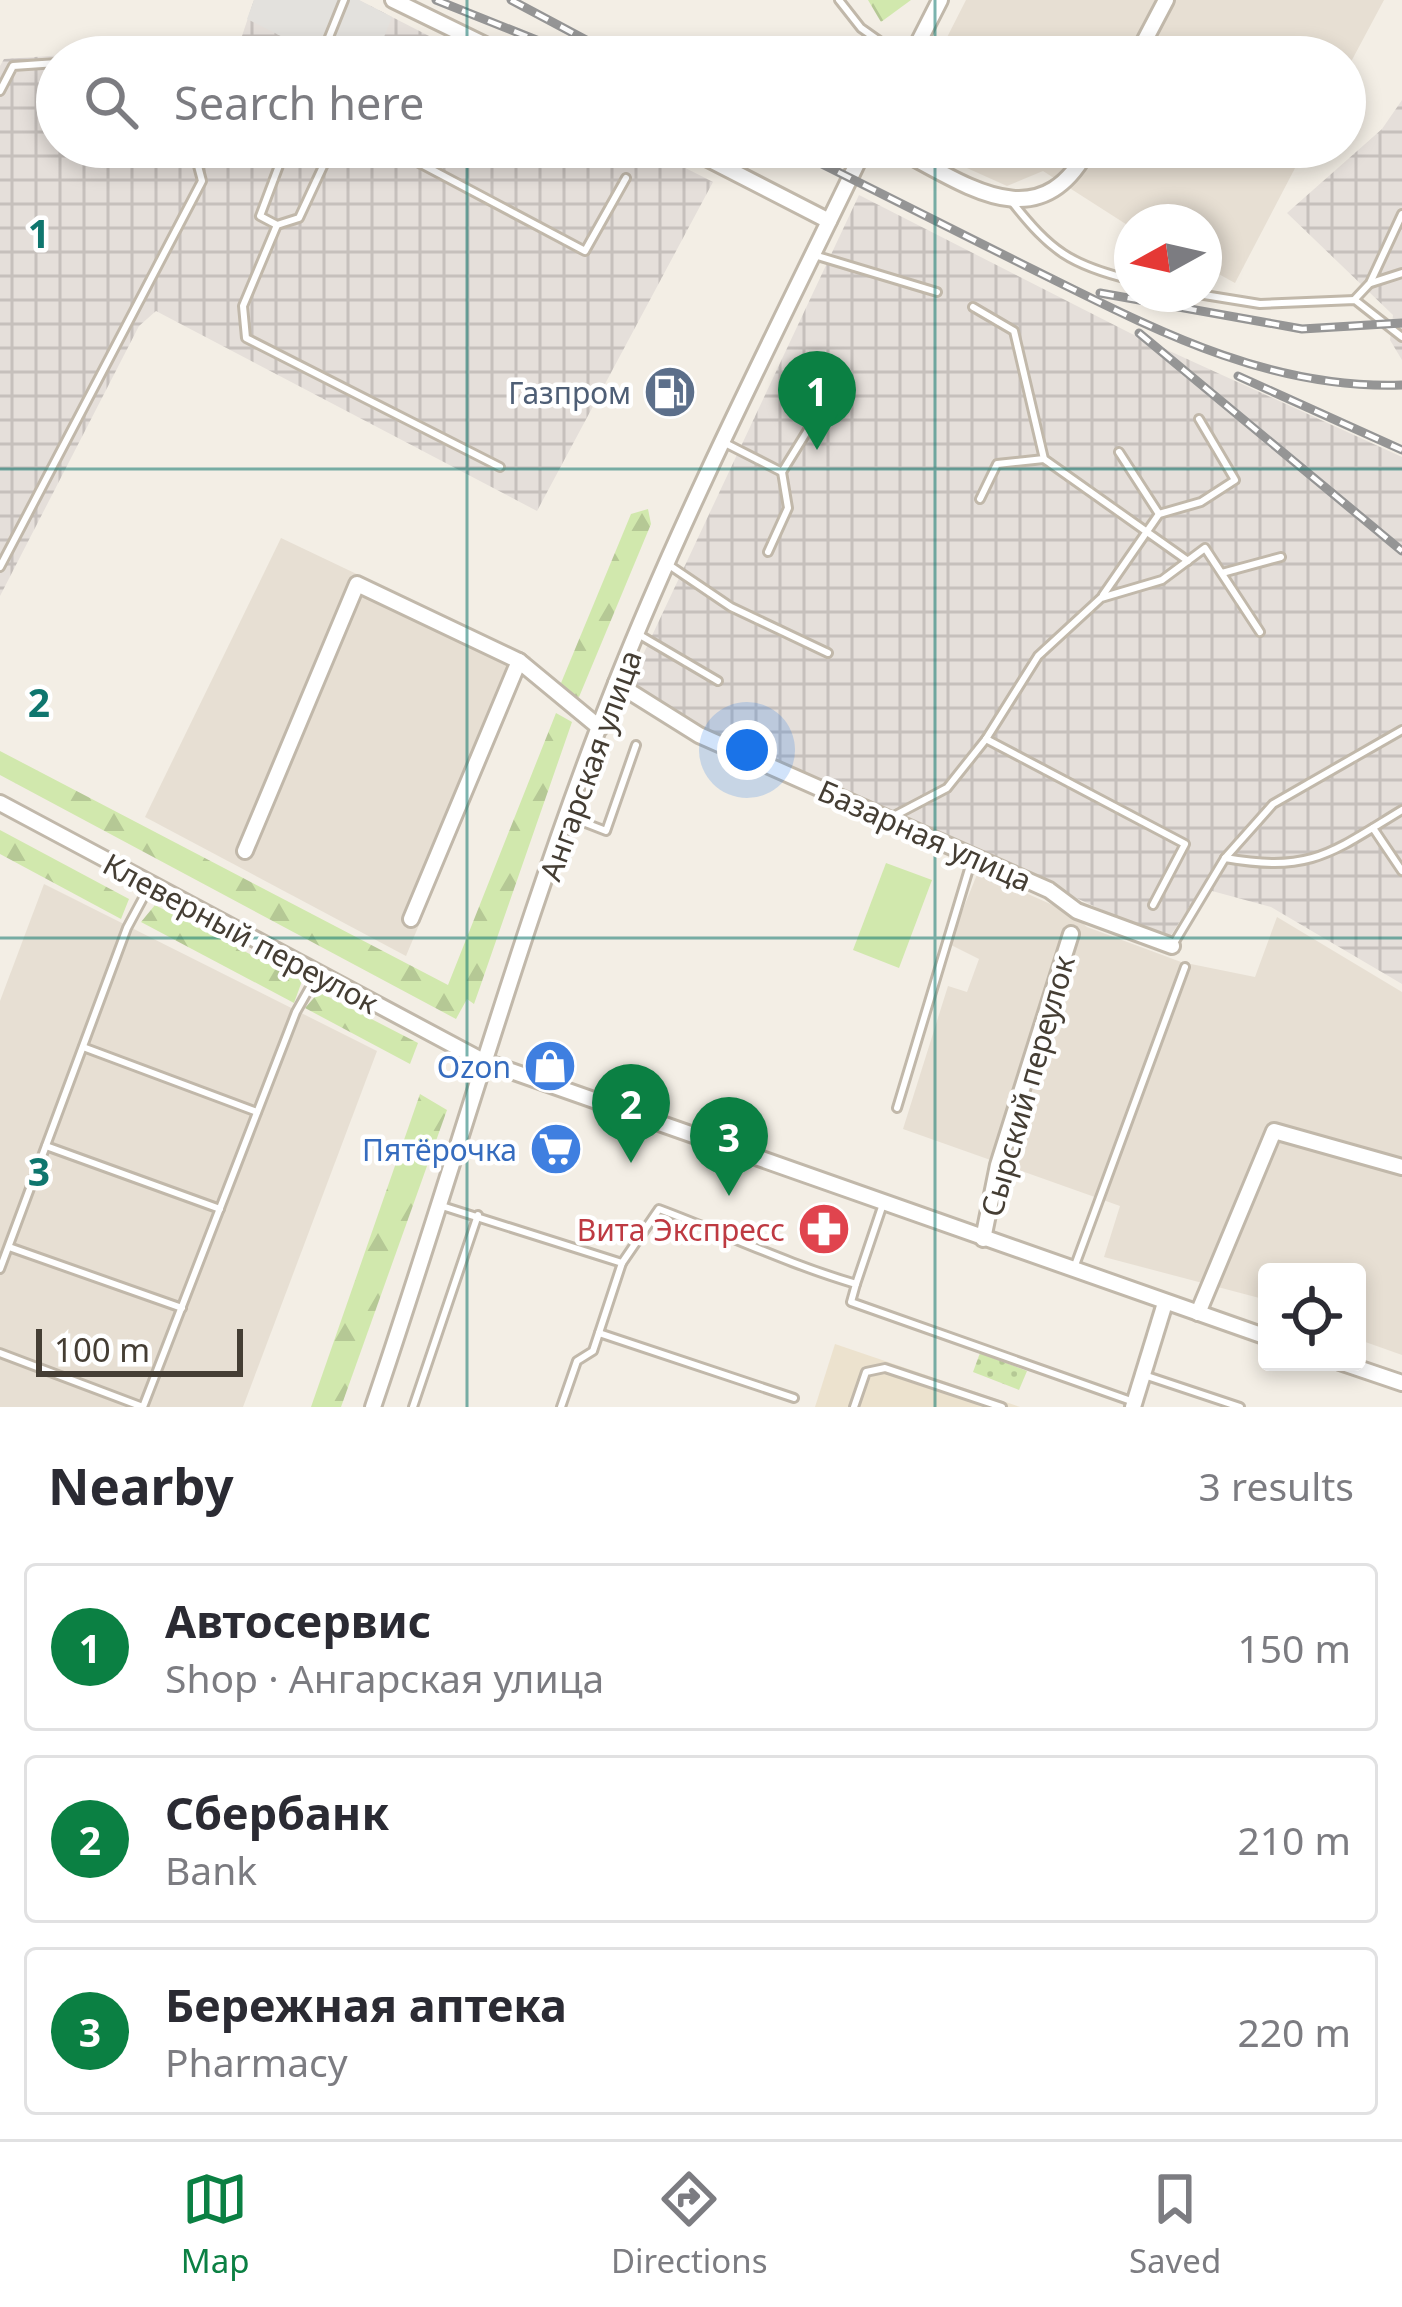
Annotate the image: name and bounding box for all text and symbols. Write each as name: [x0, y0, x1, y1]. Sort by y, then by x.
search box: [36, 36, 1366, 168]
icon: search: [78, 69, 144, 135]
text: Search here: [174, 72, 424, 133]
north arrow: [1114, 204, 1222, 312]
text: 1: [28, 206, 50, 259]
pin: 1: [778, 351, 856, 450]
fuel station icon: Газпром: [642, 364, 698, 420]
place label: Газпром: [508, 372, 631, 413]
street label: Ангарская улица: [529, 644, 651, 886]
text: 2: [28, 675, 50, 728]
your location: [717, 720, 777, 780]
street label: Базарная улица: [812, 770, 1038, 900]
street label: Клеверный переулок: [96, 843, 386, 1023]
street label: Сырский переулок: [970, 951, 1084, 1221]
shop icon: Ozon: [522, 1038, 578, 1094]
place label: Ozon: [437, 1046, 511, 1087]
pin: 2: [592, 1064, 670, 1163]
pin: 3: [690, 1097, 768, 1196]
supermarket icon: Пятёрочка: [528, 1121, 584, 1177]
place label: Пятёрочка: [362, 1129, 517, 1170]
text: 3: [28, 1144, 50, 1197]
pharmacy icon: Вита Экспресс: [796, 1201, 852, 1257]
place label: Вита Экспресс: [577, 1209, 785, 1250]
map controls: [1258, 1263, 1366, 1371]
button: locate: [1258, 1263, 1366, 1371]
scale bar: [36, 1323, 243, 1376]
text: 100 m: [54, 1327, 150, 1372]
text: Nearby: [48, 1450, 234, 1520]
text: 3 results: [1199, 1459, 1354, 1512]
text: Автосервис: [165, 1590, 431, 1651]
text: 1: [79, 1621, 101, 1674]
text: 150 m: [1237, 1621, 1351, 1674]
text: Shop · Ангарская улица: [165, 1651, 604, 1704]
text: Сбербанк: [165, 1782, 389, 1843]
text: 2: [79, 1813, 101, 1866]
text: 210 m: [1237, 1813, 1351, 1866]
text: Bank: [165, 1843, 257, 1896]
text: Бережная аптека: [165, 1974, 567, 2035]
text: 3: [79, 2005, 101, 2058]
text: 220 m: [1237, 2005, 1351, 2058]
text: Pharmacy: [165, 2035, 348, 2088]
tab: Map: [181, 2166, 249, 2283]
tab: Directions: [611, 2166, 768, 2283]
tab: Saved: [1129, 2166, 1221, 2283]

